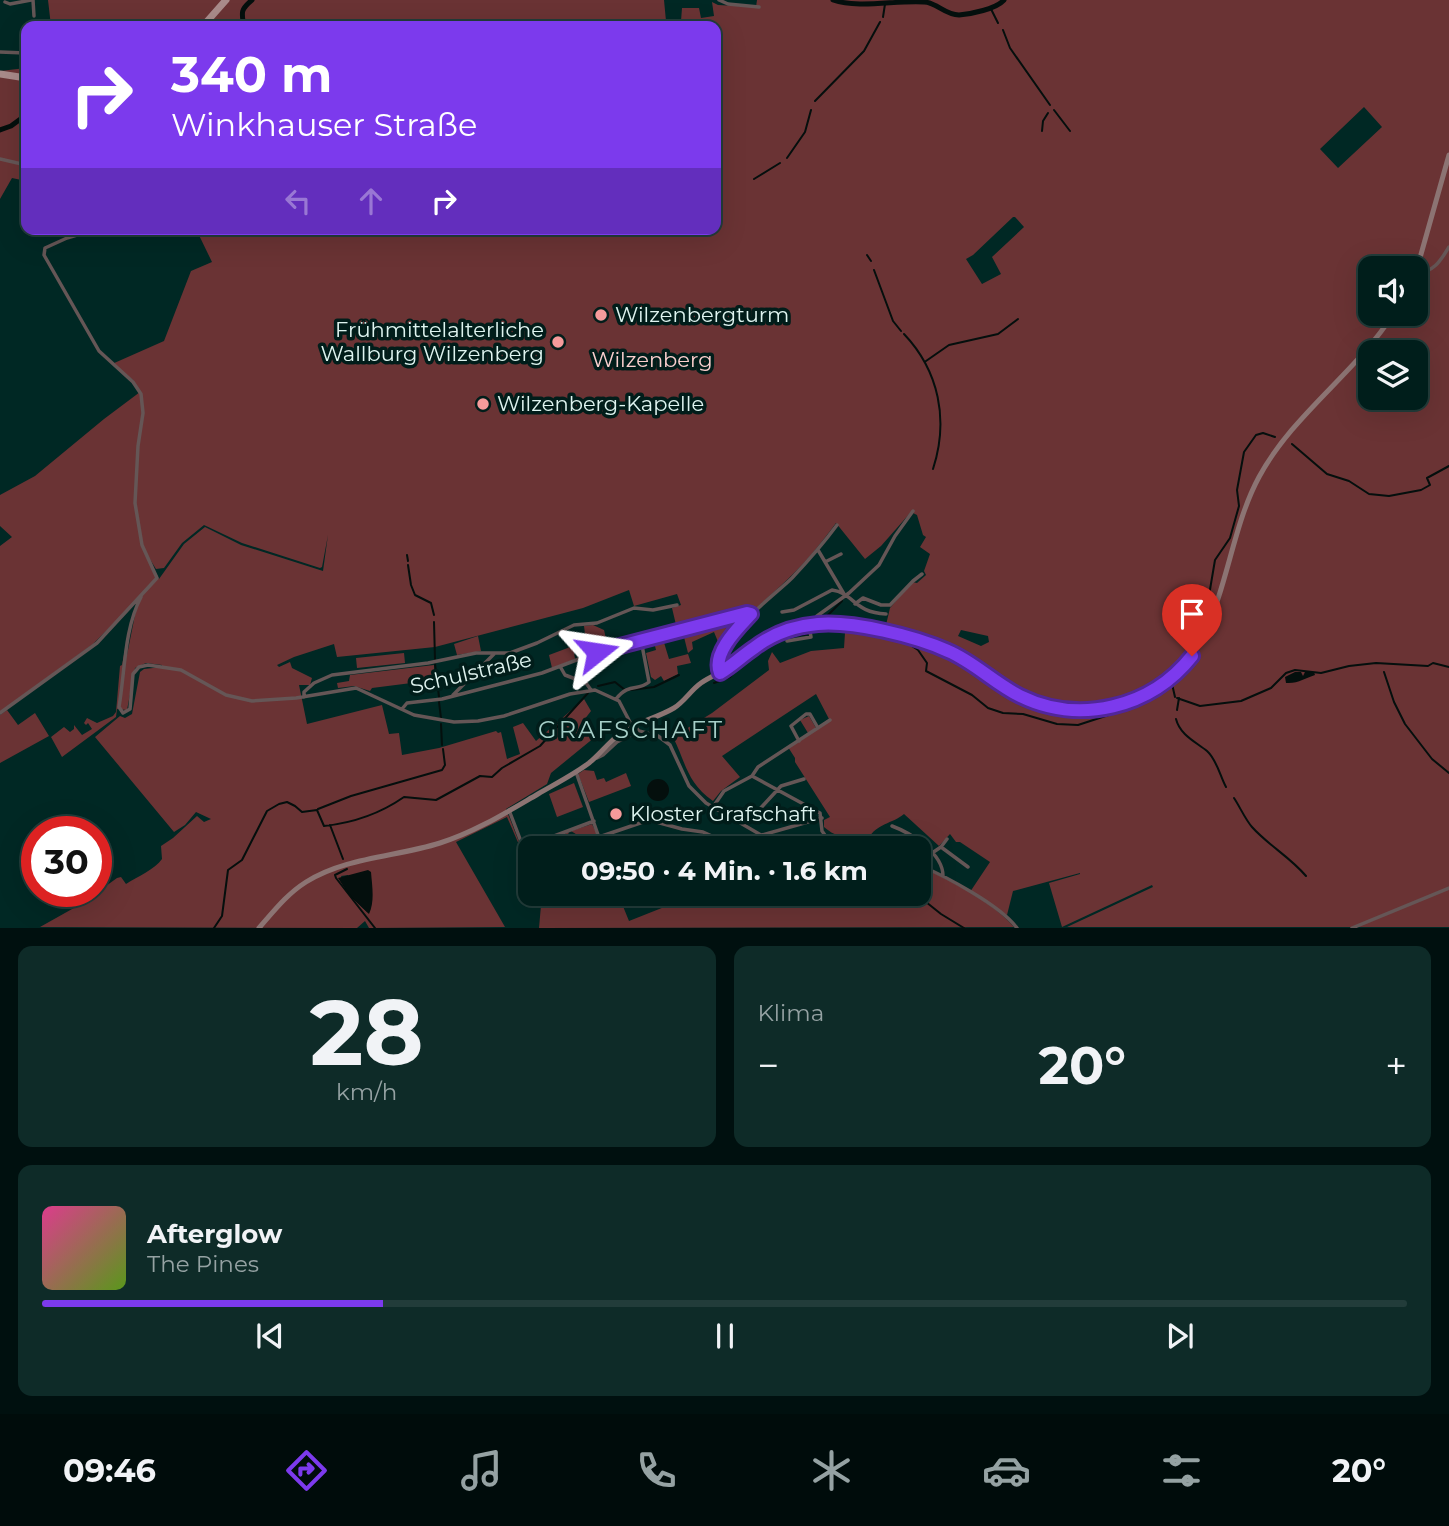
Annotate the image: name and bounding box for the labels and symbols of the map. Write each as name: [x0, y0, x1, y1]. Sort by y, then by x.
place label: Wilzenbergturm: [615, 302, 789, 327]
marker: Wilzenbergturm: [593, 307, 609, 323]
place label: Frühmittelalterliche Wallburg Wilzenberg: [321, 317, 544, 366]
marker: Frühmittelalterliche Wallburg Wilzenberg: [550, 334, 566, 350]
park label: Wilzenberg: [591, 347, 713, 372]
place label: Wilzenberg-Kapelle: [497, 391, 704, 416]
marker: Wilzenberg-Kapelle: [475, 396, 491, 412]
pin: [1162, 584, 1222, 656]
position arrow: [560, 615, 634, 689]
street label: Schulstraße: [408, 646, 534, 699]
district label: GRAFSCHAFT: [538, 715, 724, 744]
place label: Kloster Grafschaft: [630, 801, 816, 826]
marker: Kloster Grafschaft: [608, 806, 624, 822]
speed limit sign: 30: [21, 816, 112, 907]

